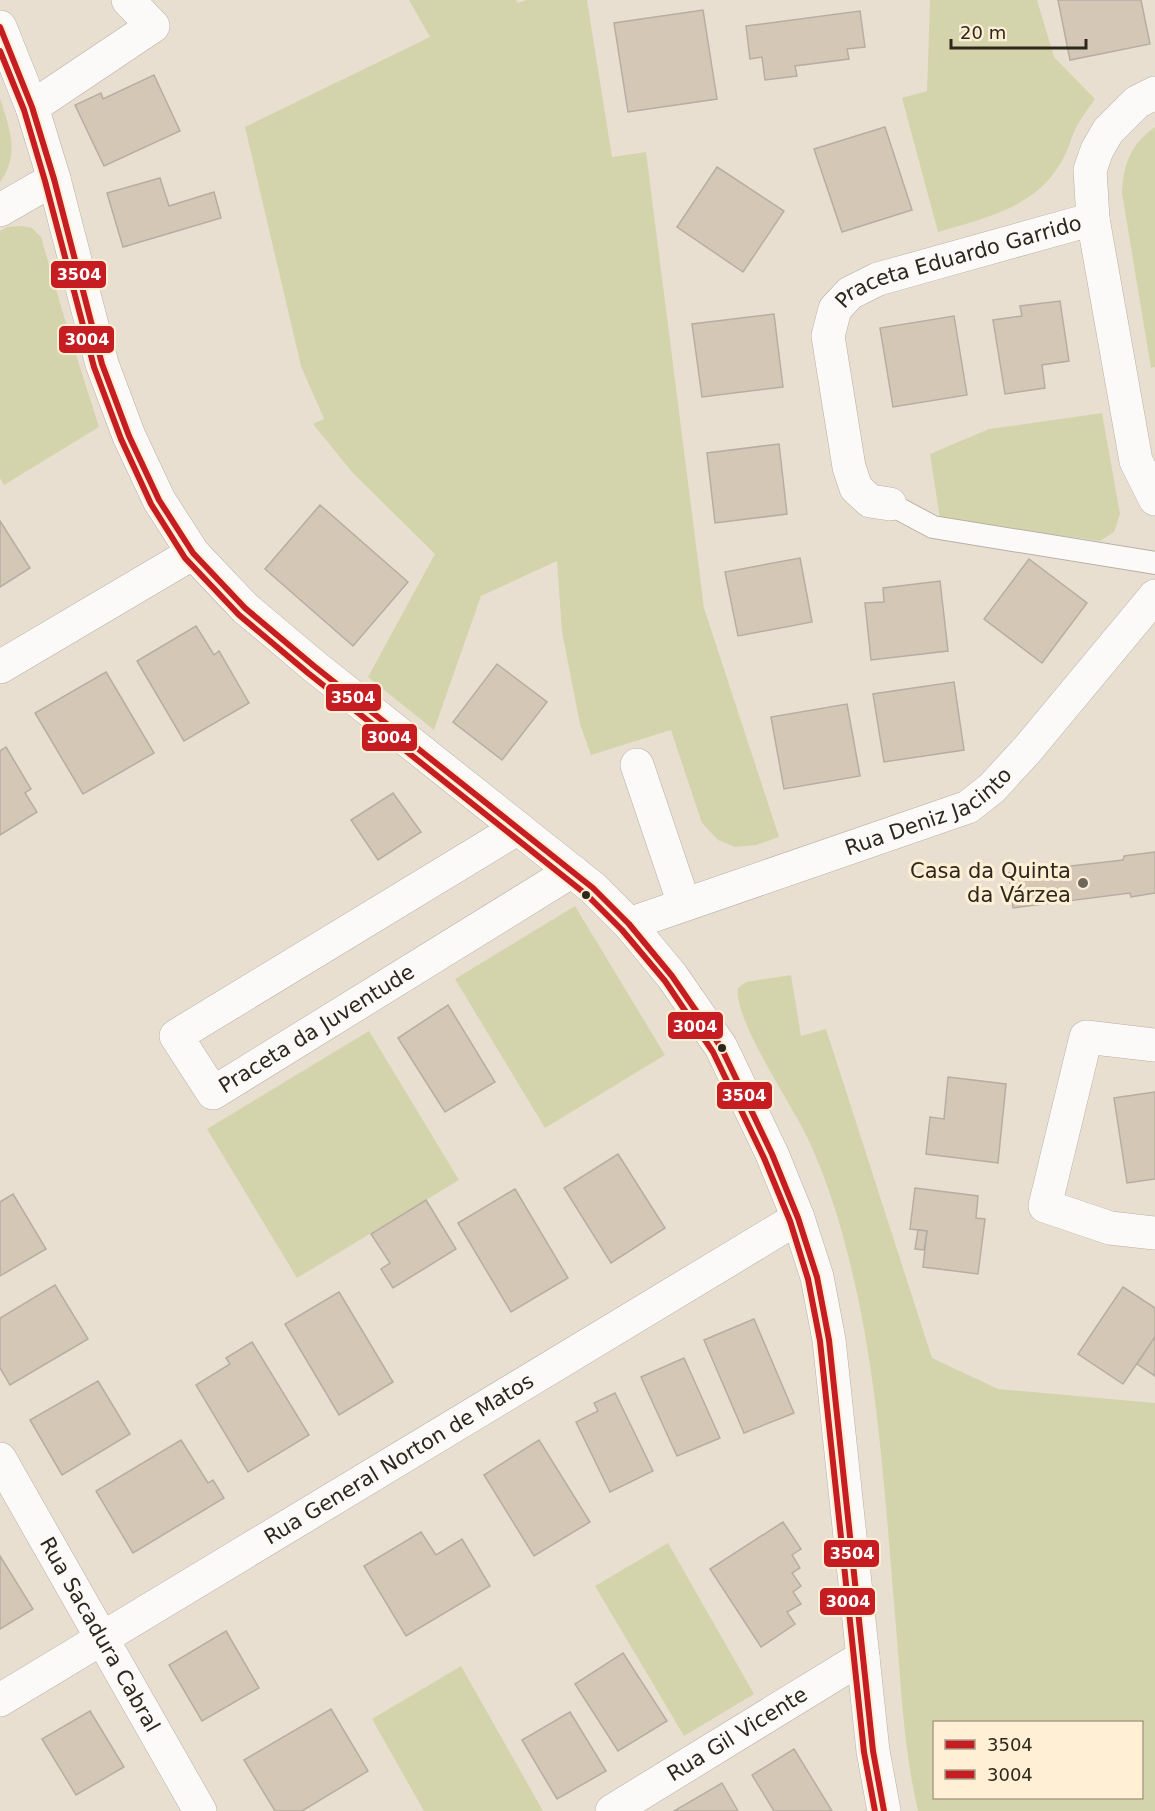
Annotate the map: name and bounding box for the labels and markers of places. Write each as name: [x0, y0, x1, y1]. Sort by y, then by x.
place label: Casa da Quinta da Várzea: [910, 859, 1071, 907]
marker: Casa da Quinta da Várzea: [1076, 876, 1090, 890]
unlabelled marker: [580, 889, 592, 901]
unlabelled marker: [716, 1042, 728, 1054]

